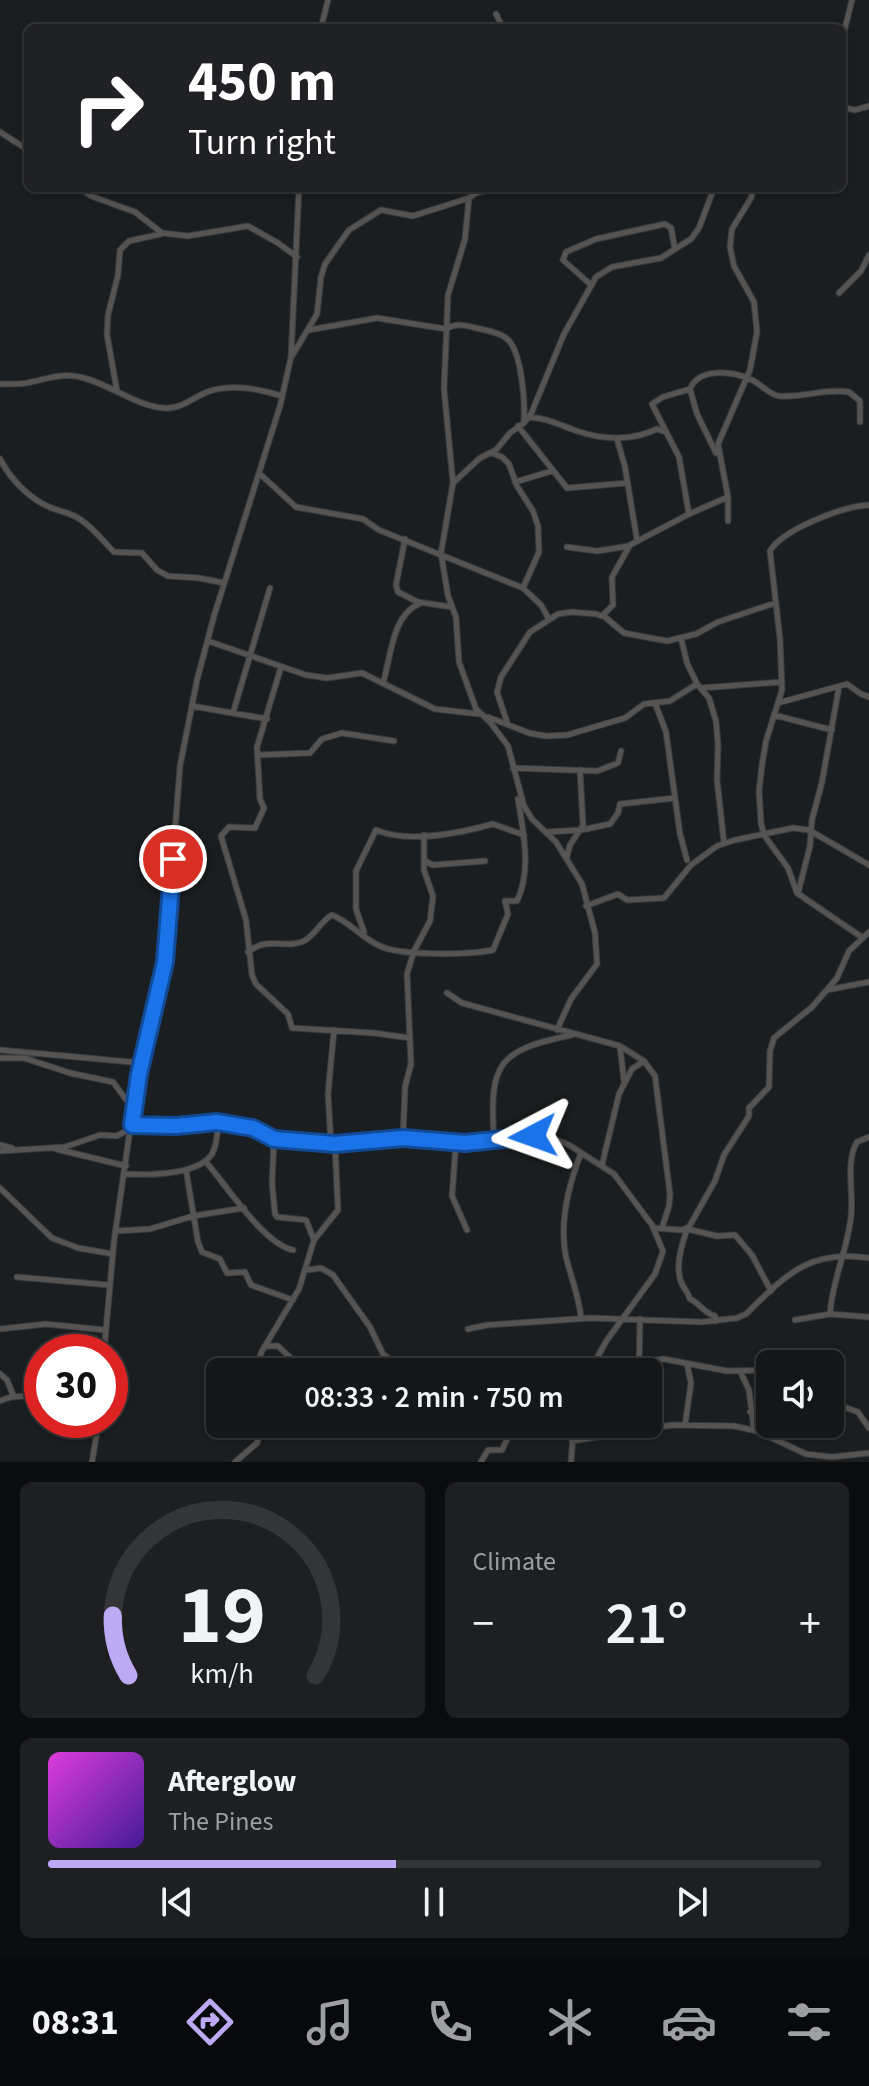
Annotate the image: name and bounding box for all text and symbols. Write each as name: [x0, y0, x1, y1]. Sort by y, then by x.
text: 450 m: [188, 43, 336, 122]
icon: right: [56, 56, 160, 160]
text: Turn right: [188, 117, 336, 168]
pin: [139, 825, 207, 893]
icon: arrive: [151, 837, 195, 881]
position arrow: [491, 1094, 575, 1178]
speed limit sign: 30: [24, 1334, 128, 1438]
map controls: [756, 1350, 844, 1438]
button: sound: [756, 1350, 844, 1438]
text: 08:33 · 2 min · 750 m: [304, 1376, 564, 1419]
text: Climate: [473, 1543, 556, 1580]
text: 19: [178, 1557, 266, 1675]
text: 21°: [606, 1582, 688, 1667]
text: −: [473, 1593, 494, 1656]
text: +: [799, 1593, 821, 1656]
text: km/h: [191, 1654, 254, 1694]
text: Afterglow: [168, 1760, 296, 1803]
text: The Pines: [168, 1803, 273, 1840]
icon: previous: [155, 1880, 199, 1924]
icon: pause: [412, 1880, 456, 1924]
icon: next: [670, 1880, 714, 1924]
icon: directions: [182, 1994, 238, 2050]
icon: music: [302, 1994, 358, 2050]
icon: phone: [422, 1994, 478, 2050]
icon: climate: [542, 1994, 598, 2050]
icon: car: [661, 1994, 717, 2050]
icon: filters: [781, 1994, 837, 2050]
text: 08:31: [32, 1997, 119, 2048]

